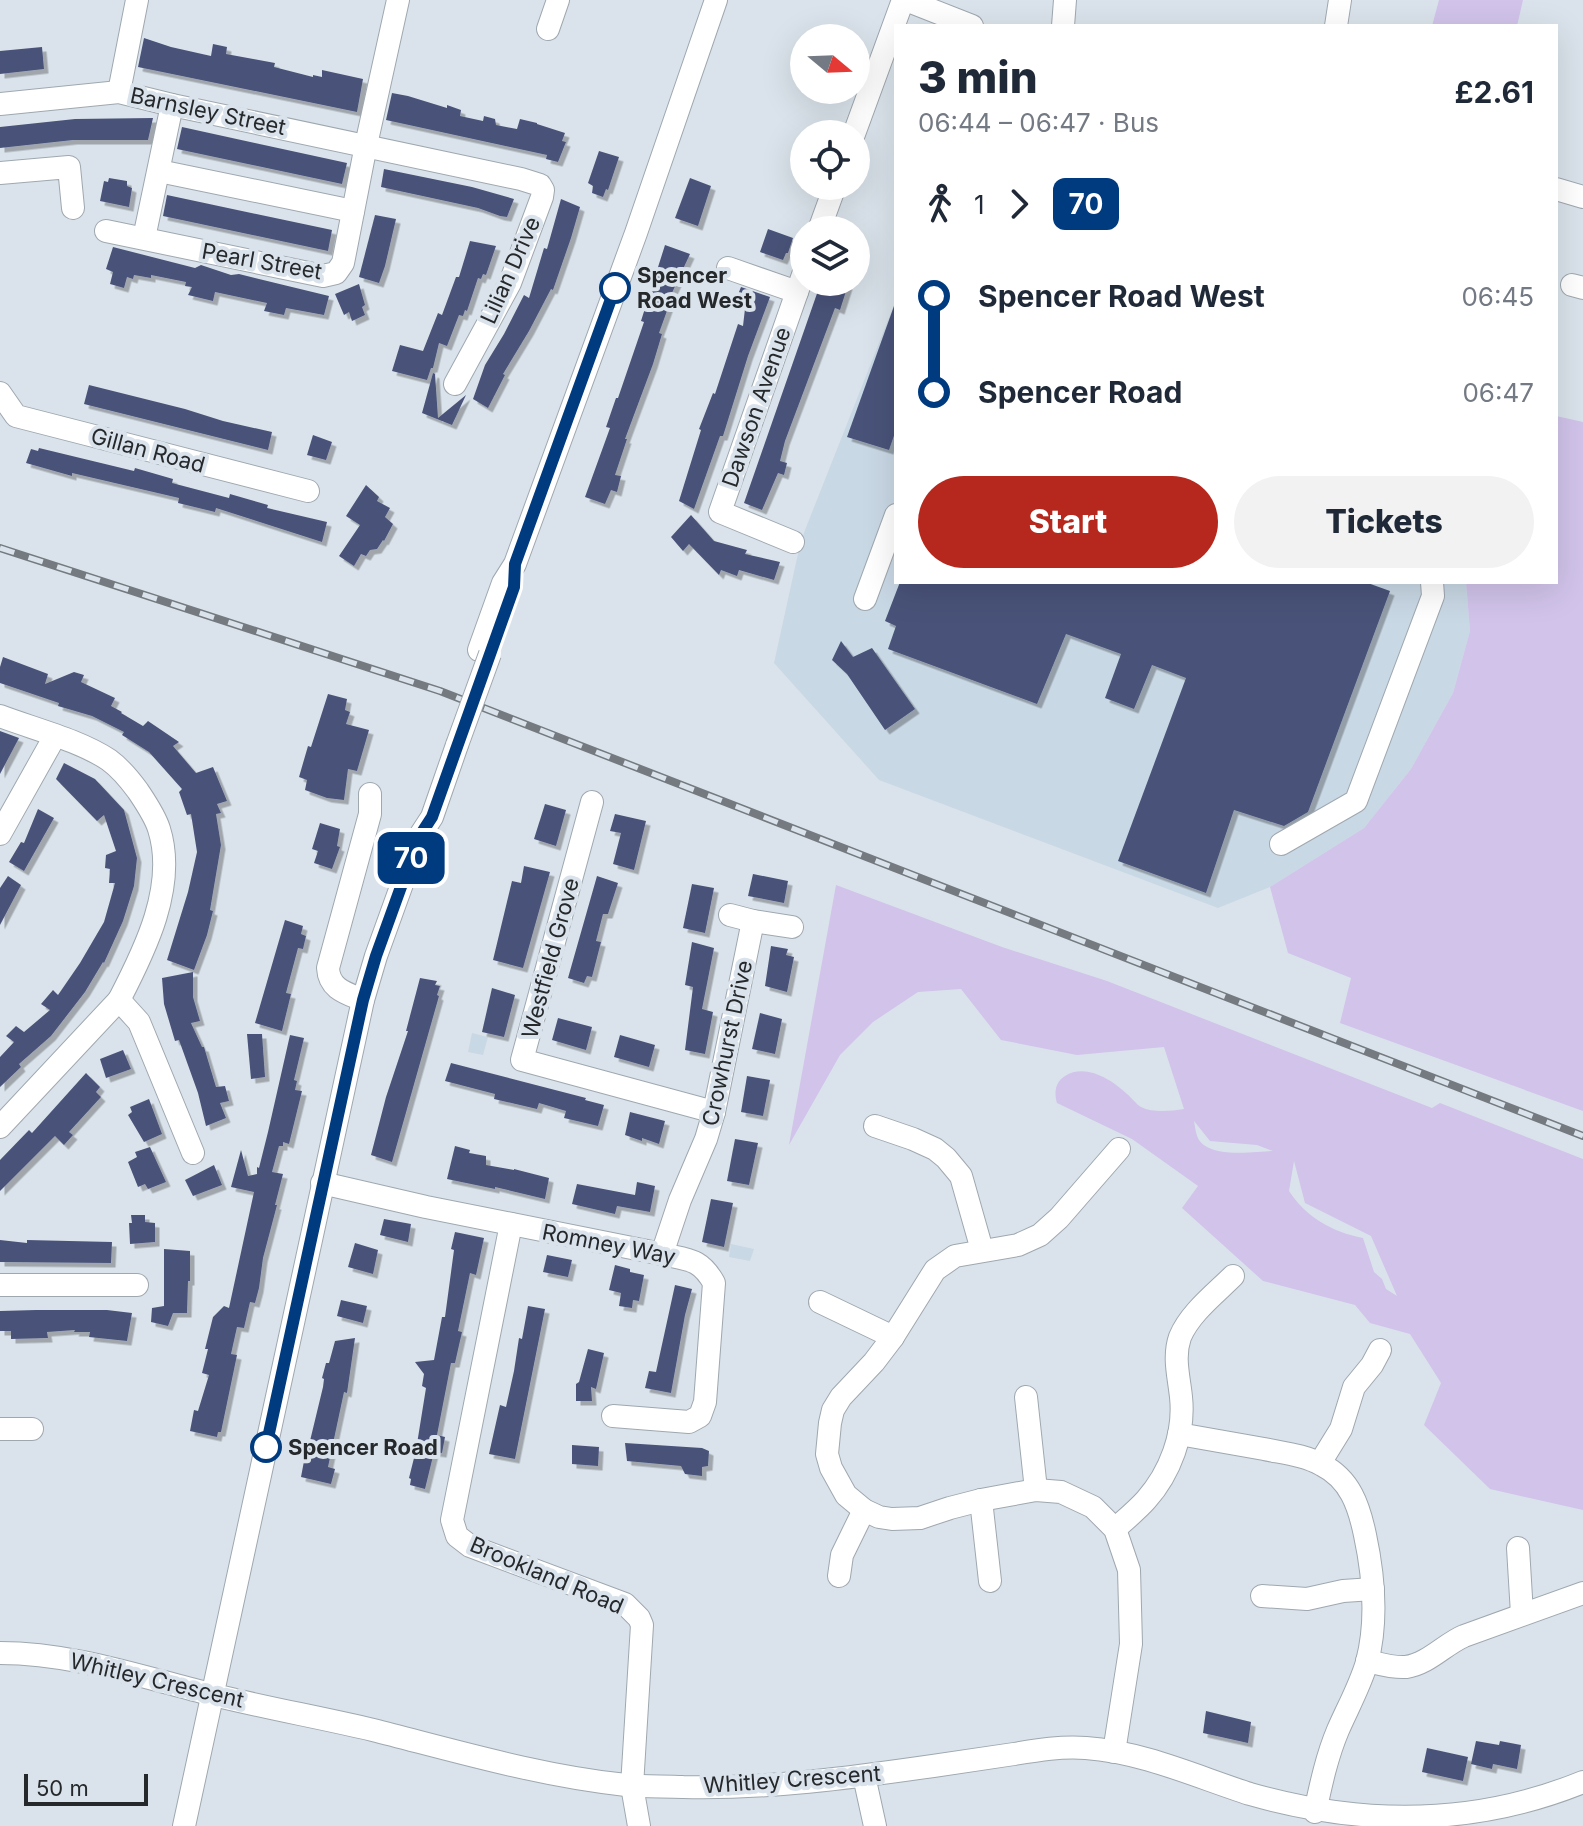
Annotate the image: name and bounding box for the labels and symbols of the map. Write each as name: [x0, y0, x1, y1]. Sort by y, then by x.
north arrow: [790, 24, 870, 104]
street label: Barnsley Street: [128, 82, 288, 140]
street label: Lilian Drive: [475, 212, 545, 328]
street label: Pearl Street: [200, 238, 324, 284]
place label: Spencer Road West: [637, 262, 752, 313]
marker: Spencer Road West: [600, 273, 630, 303]
street label: Dawson Avenue: [716, 324, 796, 490]
street label: Gillan Road: [88, 422, 208, 478]
line badge: 70: [375, 832, 447, 884]
street label: Westfield Grove: [516, 875, 584, 1041]
street label: Crowhurst Drive: [697, 958, 757, 1128]
street label: Romney Way: [540, 1218, 678, 1270]
marker: Spencer Road: [251, 1432, 281, 1462]
place label: Spencer Road: [288, 1434, 438, 1460]
street label: Brookland Road: [466, 1531, 628, 1619]
street label: Whitley Crescent: [68, 1647, 246, 1713]
street label: Whitley Crescent: [703, 1760, 881, 1798]
scale bar: [24, 1770, 148, 1806]

